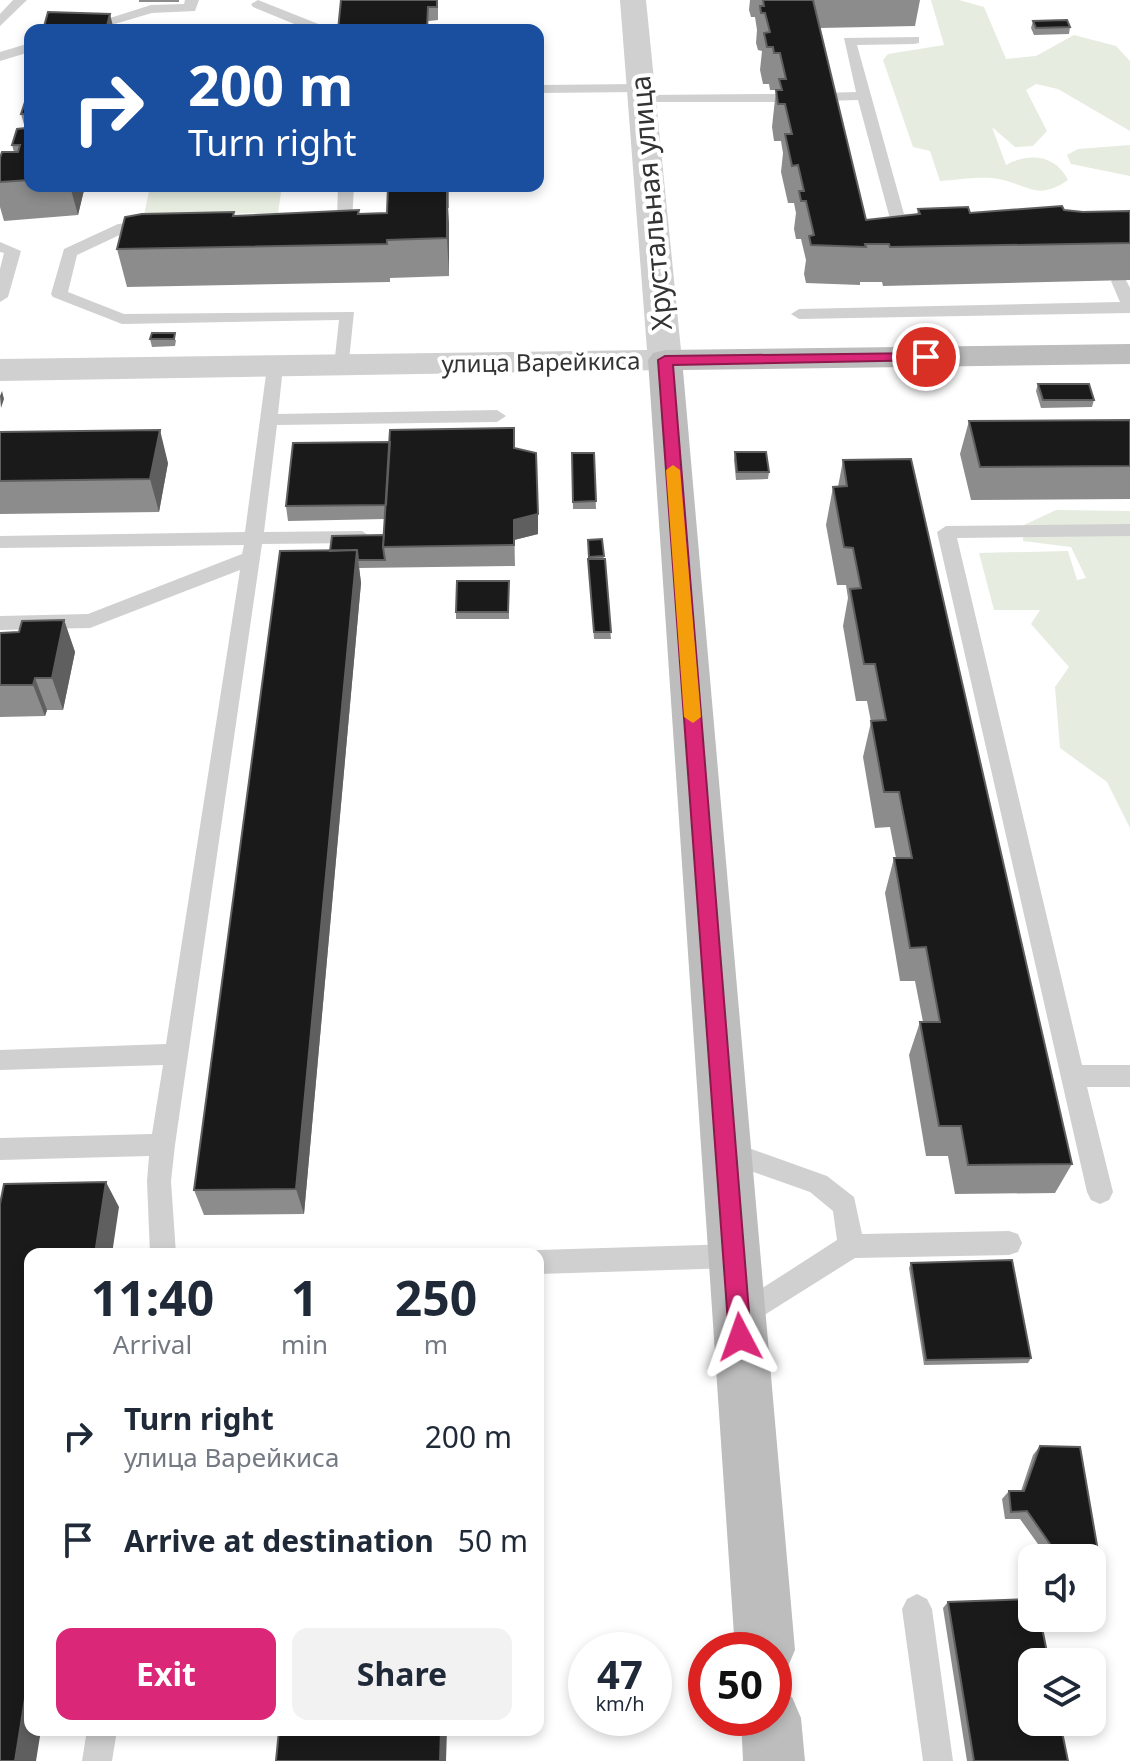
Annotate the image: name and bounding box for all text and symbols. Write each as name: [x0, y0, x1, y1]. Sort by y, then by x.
text: 200 m: [188, 46, 353, 122]
icon: right: [56, 56, 160, 160]
street label: Хрустальная улица: [620, 74, 680, 332]
text: Turn right: [188, 118, 356, 167]
pin: [892, 323, 960, 391]
icon: arrive: [904, 335, 948, 379]
street label: улица Варейкиса: [441, 343, 641, 380]
text: 11:40: [91, 1265, 214, 1330]
text: 1: [291, 1265, 318, 1330]
text: 250: [395, 1265, 477, 1330]
position arrow: [698, 1295, 782, 1379]
text: Arrival: [113, 1326, 192, 1362]
text: min: [281, 1326, 328, 1362]
text: m: [424, 1326, 448, 1362]
text: Turn right: [124, 1398, 274, 1439]
icon: right: [56, 1414, 100, 1458]
text: 200 m: [425, 1416, 512, 1457]
text: улица Варейкиса: [124, 1439, 339, 1475]
icon: arrive: [56, 1518, 100, 1562]
text: Arrive at destination: [124, 1520, 434, 1561]
text: 50 m: [458, 1520, 528, 1561]
map controls: [1018, 1544, 1106, 1736]
button: sound: [1018, 1544, 1106, 1632]
button: Exit: [56, 1628, 276, 1720]
button: Share: [292, 1628, 512, 1720]
speed limit sign: 50: [688, 1632, 792, 1736]
text: 47: [597, 1646, 643, 1701]
button: layers: [1018, 1648, 1106, 1736]
text: km/h: [595, 1690, 645, 1717]

